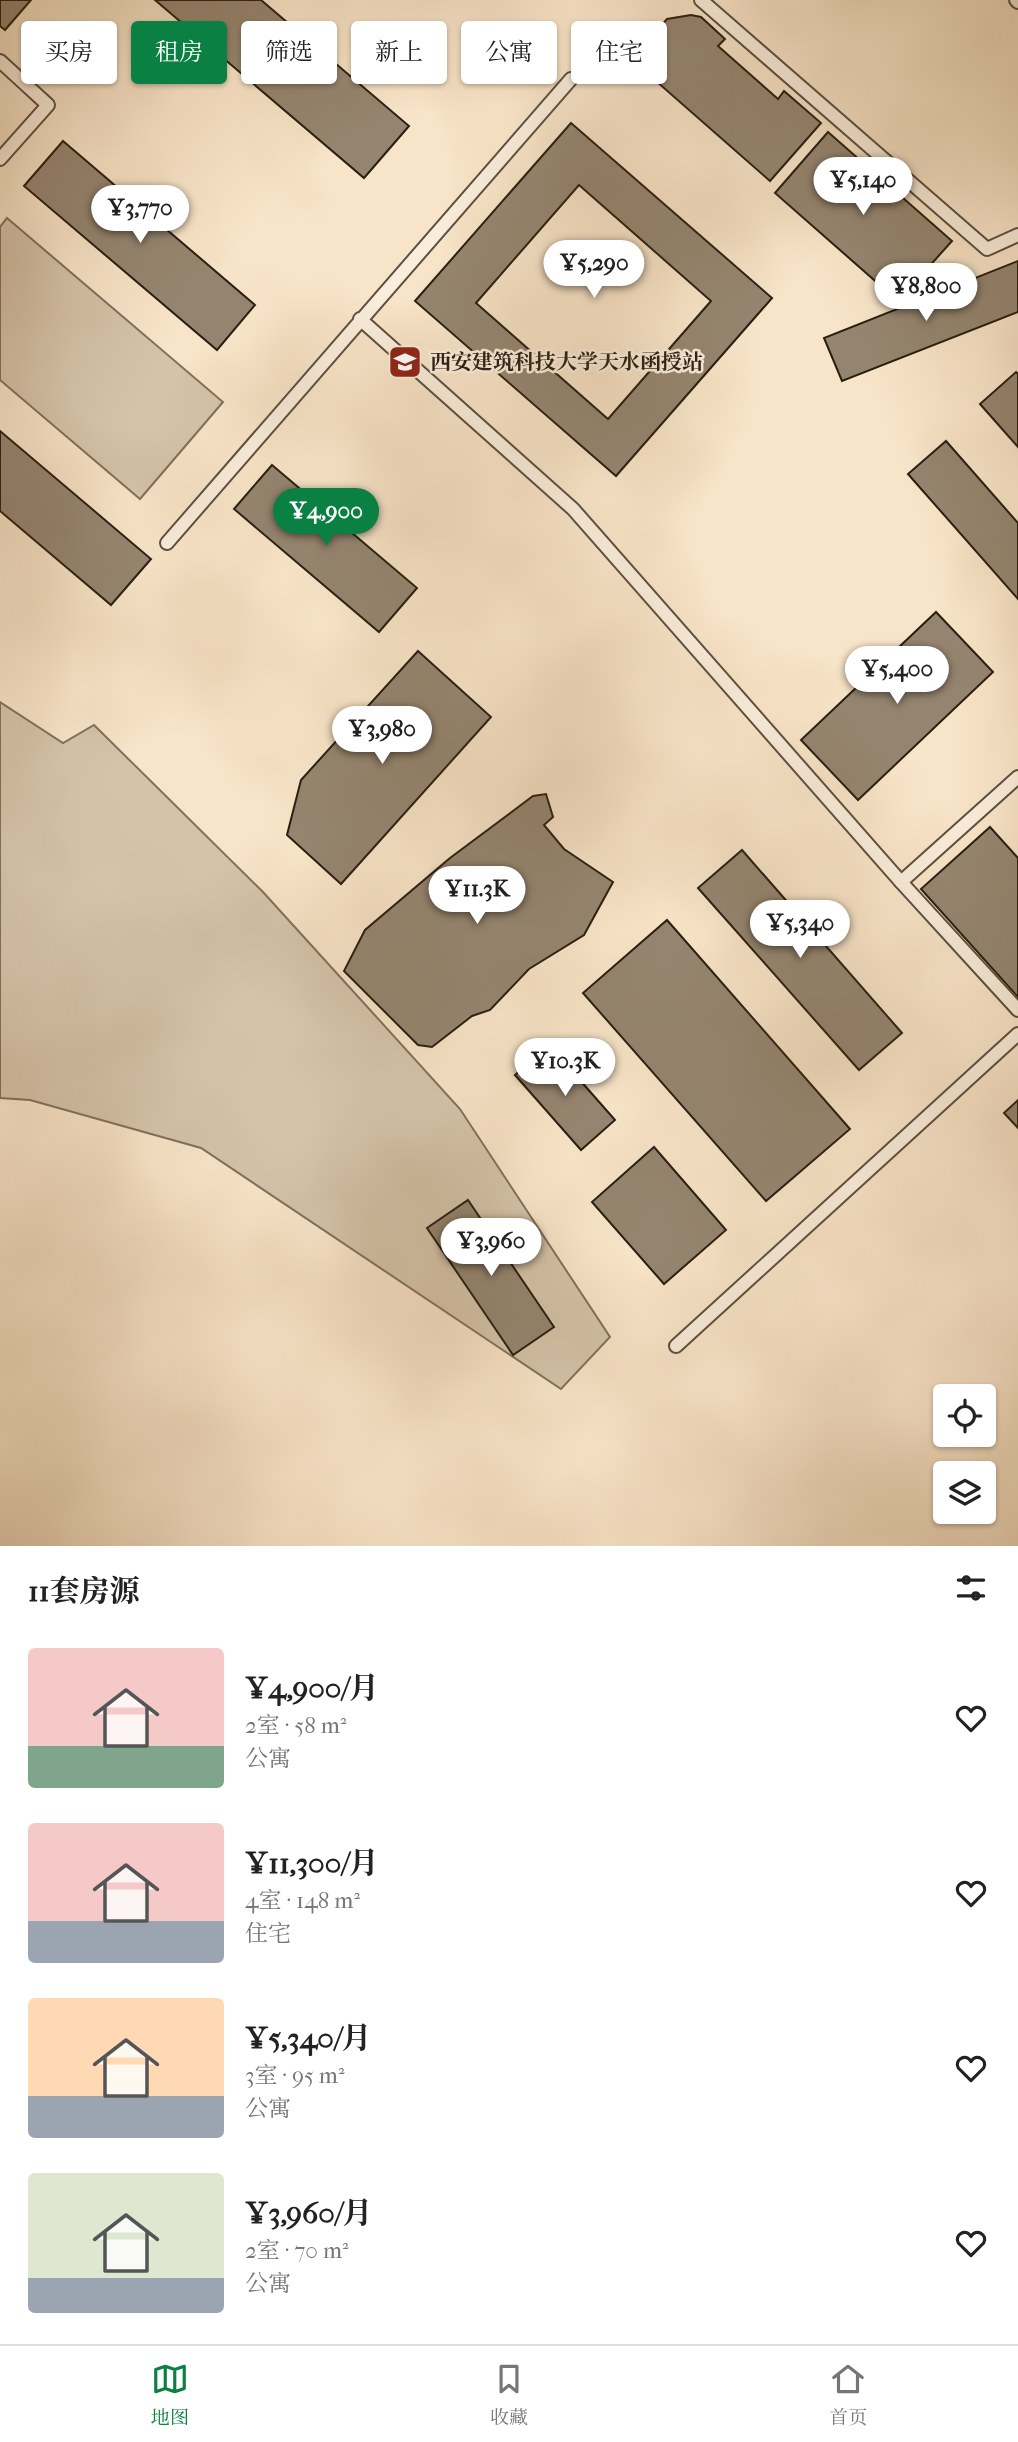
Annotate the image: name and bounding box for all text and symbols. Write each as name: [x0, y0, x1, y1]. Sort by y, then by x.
chip: 买房: [21, 21, 117, 84]
chip: 租房: [131, 21, 227, 84]
chip: 筛选: [241, 21, 337, 84]
chip: 新上: [351, 21, 447, 84]
chip: 公寓: [461, 21, 557, 84]
chip: 住宅: [571, 21, 667, 84]
pin: ¥5,140: [806, 158, 920, 217]
text: ¥5,140: [829, 166, 897, 193]
pin: ¥3,770: [83, 186, 197, 245]
text: ¥3,770: [107, 194, 173, 221]
pin: ¥5,290: [537, 240, 651, 300]
text: ¥5,290: [559, 249, 629, 276]
pin: ¥8,800: [869, 264, 983, 323]
text: ¥8,800: [890, 272, 962, 299]
school or university icon: 西安建筑科技大学天水函授站: [386, 343, 424, 381]
place label: 西安建筑科技大学天水函授站: [430, 350, 703, 374]
pin: ¥4,900: [269, 489, 383, 548]
text: ¥4,900: [289, 497, 363, 524]
pin: ¥5,400: [840, 646, 954, 706]
text: ¥5,400: [861, 655, 933, 682]
pin: ¥3,980: [325, 706, 439, 766]
text: ¥3,980: [348, 715, 416, 742]
pin: ¥11.3K: [420, 866, 534, 926]
text: ¥11.3K: [445, 875, 509, 902]
pin: ¥5,340: [743, 900, 857, 960]
text: ¥5,340: [766, 909, 834, 936]
pin: ¥10.3K: [508, 1038, 622, 1098]
text: ¥10.3K: [530, 1047, 600, 1074]
pin: ¥3,960: [434, 1218, 548, 1278]
text: ¥3,960: [457, 1227, 525, 1254]
map controls: [933, 1384, 996, 1524]
button: locate: [933, 1384, 996, 1447]
button: layers: [933, 1461, 996, 1524]
icon: filters: [952, 1569, 990, 1607]
text: 11套房源: [28, 1574, 139, 1609]
text: ¥4,900/月: [245, 1671, 379, 1706]
icon: home: [84, 1676, 168, 1760]
icon: heart: [952, 1699, 990, 1737]
text: 2室 · 58 m²: [245, 1712, 346, 1739]
text: 公寓: [245, 1745, 291, 1772]
text: ¥11,300/月: [245, 1846, 379, 1881]
icon: home: [84, 1851, 168, 1935]
icon: heart: [952, 1874, 990, 1912]
text: 4室 · 148 m²: [245, 1887, 360, 1914]
text: 住宅: [245, 1920, 291, 1947]
text: ¥5,340/月: [245, 2021, 371, 2056]
icon: home: [84, 2026, 168, 2110]
icon: heart: [952, 2049, 990, 2087]
text: 3室 · 95 m²: [245, 2062, 344, 2089]
text: 公寓: [245, 2095, 291, 2122]
text: ¥3,960/月: [245, 2196, 372, 2231]
icon: home: [84, 2201, 168, 2285]
icon: heart: [952, 2224, 990, 2262]
text: 2室 · 70 m²: [245, 2237, 349, 2264]
text: 公寓: [245, 2270, 291, 2297]
tab: 地图: [151, 2360, 189, 2429]
tab: 收藏: [490, 2360, 528, 2429]
tab: 首页: [829, 2360, 867, 2429]

